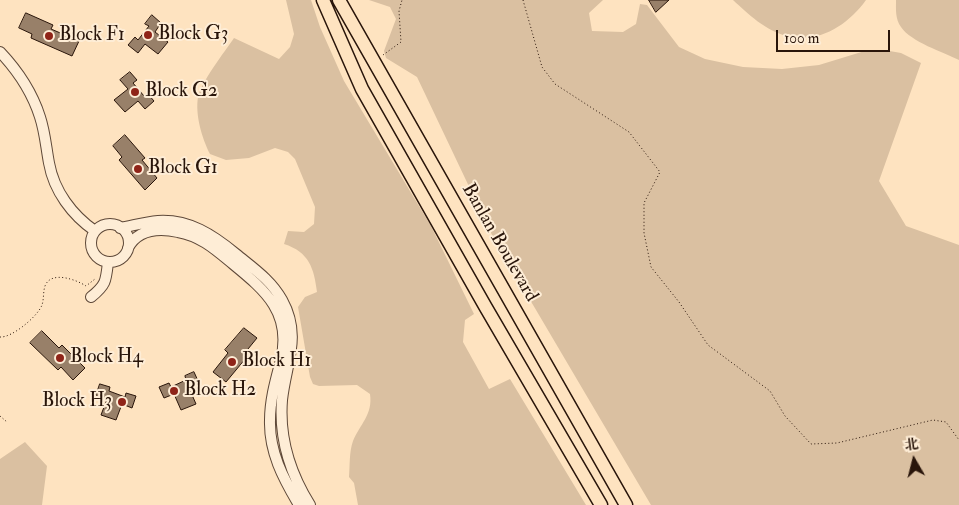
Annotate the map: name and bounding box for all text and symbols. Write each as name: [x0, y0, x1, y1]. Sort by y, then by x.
scale bar: [779, 20, 893, 52]
place label: Block G3: [158, 24, 228, 46]
place label: Block F1: [59, 25, 125, 47]
marker: Block G3: [142, 29, 154, 41]
text: 100 m: [784, 29, 819, 48]
marker: Block F1: [43, 30, 55, 42]
place label: Block G2: [145, 81, 218, 103]
marker: Block G2: [129, 86, 141, 98]
place label: Block G1: [148, 158, 218, 180]
marker: Block G1: [132, 163, 144, 175]
street label: Banlan Boulevard: [456, 180, 542, 306]
place label: Block H4: [70, 347, 143, 369]
place label: Block H1: [242, 351, 311, 373]
marker: Block H4: [54, 352, 66, 364]
marker: Block H1: [226, 356, 238, 368]
place label: Block H2: [184, 380, 256, 402]
marker: Block H2: [168, 385, 180, 397]
place label: Block H3: [42, 391, 112, 413]
marker: Block H3: [116, 396, 128, 408]
north arrow: [889, 435, 939, 485]
text: 北: [904, 435, 920, 454]

